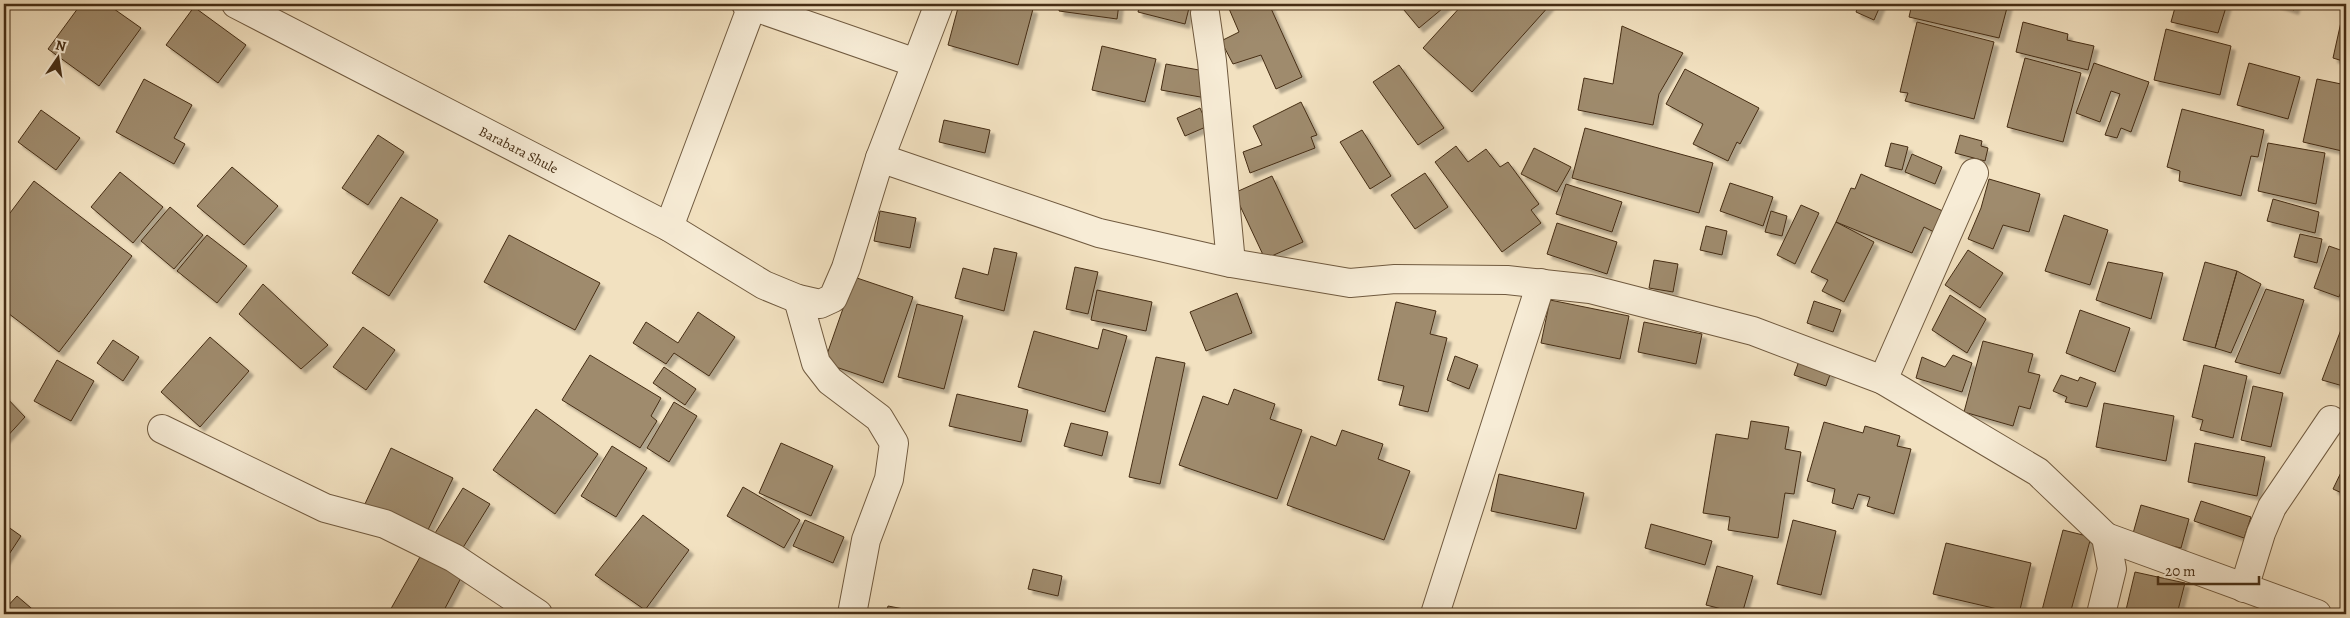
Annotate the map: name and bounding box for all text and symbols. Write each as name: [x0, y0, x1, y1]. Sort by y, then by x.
north arrow: [32, 32, 82, 82]
text: N: [54, 35, 68, 56]
street label: Barabara Shule: [476, 121, 562, 178]
scale bar: [2158, 553, 2259, 585]
text: 20 m: [2165, 561, 2196, 581]

